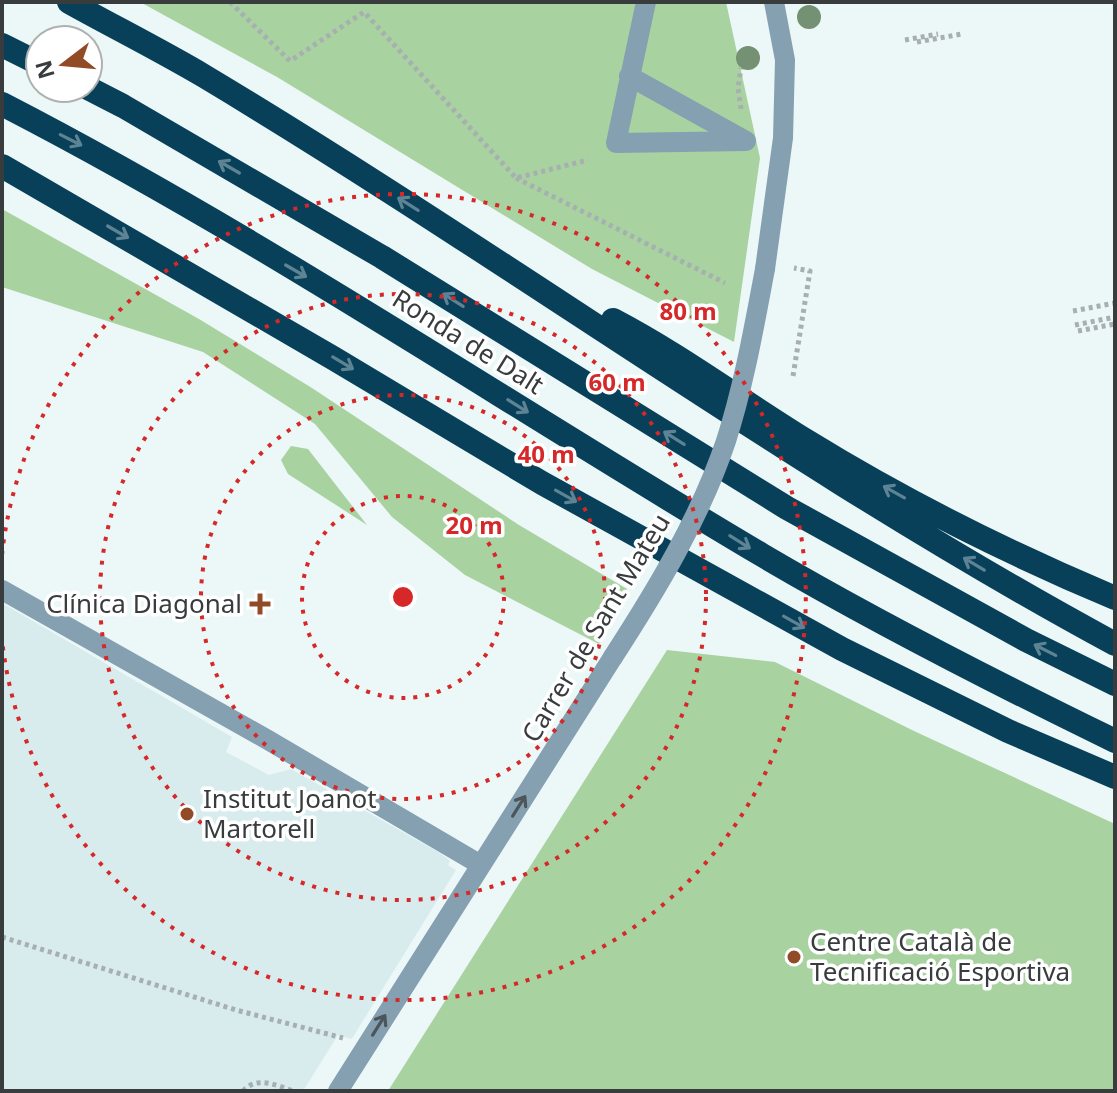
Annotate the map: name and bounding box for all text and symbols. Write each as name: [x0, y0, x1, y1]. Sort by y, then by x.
north arrow: [24, 24, 104, 104]
text: N: [27, 57, 61, 83]
one-way arrow: [59, 133, 83, 149]
one-way arrow: [218, 159, 241, 175]
one-way arrow: [397, 195, 419, 212]
one-way arrow: [106, 225, 130, 240]
one-way arrow: [284, 263, 307, 279]
street label: Ronda de Dalt: [386, 280, 551, 402]
one-way arrow: [442, 292, 465, 308]
text: 80 m: [659, 294, 717, 327]
one-way arrow: [331, 356, 354, 372]
text: 60 m: [588, 365, 646, 398]
one-way arrow: [507, 397, 529, 414]
one-way arrow: [663, 429, 686, 445]
text: 40 m: [517, 437, 575, 470]
one-way arrow: [882, 483, 906, 499]
one-way arrow: [554, 488, 577, 504]
street label: Carrer de Sant Mateu: [513, 506, 678, 749]
text: 20 m: [445, 508, 503, 541]
one-way arrow: [728, 534, 751, 550]
one-way arrow: [963, 556, 986, 572]
centre of rings: [389, 583, 417, 611]
place label: Clínica Diagonal: [46, 585, 242, 621]
marker: Clínica Diagonal: [249, 593, 271, 615]
one-way arrow: [782, 614, 805, 630]
one-way arrow: [1034, 641, 1058, 657]
place label: Institut Joanot Martorell: [203, 780, 377, 846]
one-way arrow: [511, 795, 527, 818]
marker: Institut Joanot Martorell: [178, 805, 196, 823]
place label: Centre Català de Tecnificació Esportiva: [810, 923, 1070, 989]
marker: Centre Català de Tecnificació Esportiva: [785, 948, 803, 966]
one-way arrow: [372, 1014, 388, 1037]

